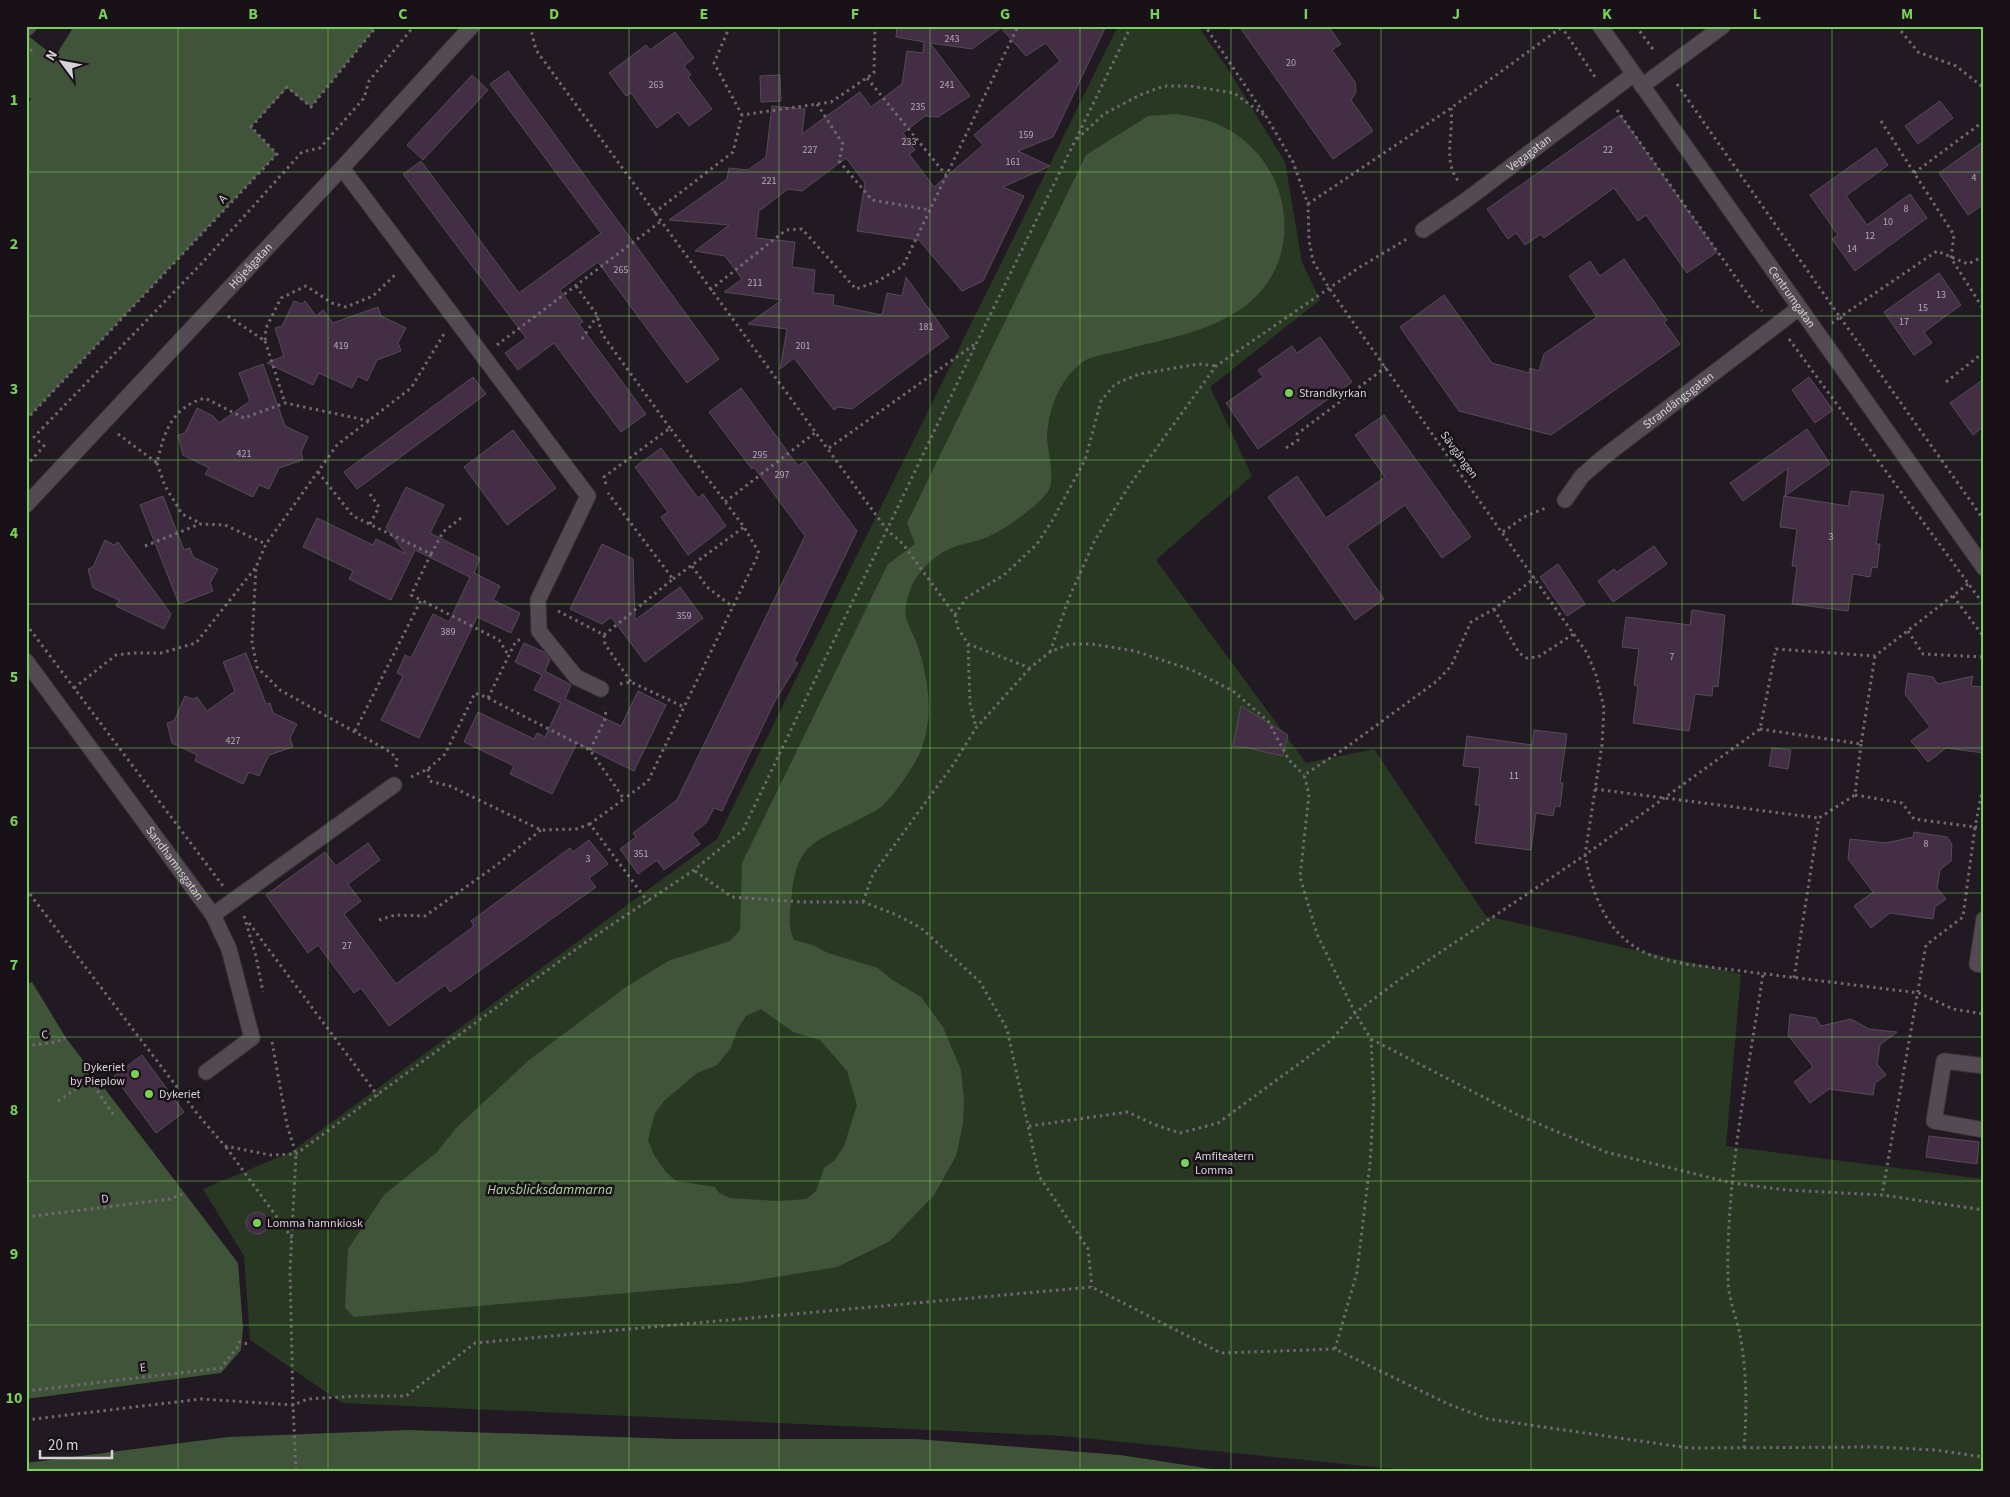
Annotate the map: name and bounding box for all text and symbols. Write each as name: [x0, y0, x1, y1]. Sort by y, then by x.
text: A: [97, 3, 108, 25]
text: B: [248, 3, 258, 25]
text: C: [398, 3, 408, 25]
text: D: [549, 3, 559, 25]
text: E: [700, 3, 708, 25]
text: F: [851, 3, 859, 25]
text: G: [1000, 3, 1010, 25]
text: H: [1150, 3, 1160, 25]
text: I: [1304, 3, 1308, 25]
text: J: [1452, 3, 1460, 25]
text: K: [1602, 3, 1612, 25]
text: L: [1753, 3, 1761, 25]
text: M: [1901, 3, 1913, 25]
house number: 243: [945, 32, 959, 46]
north arrow: [38, 38, 88, 88]
text: N: [41, 46, 63, 65]
house number: 20: [1286, 56, 1296, 70]
house number: 263: [649, 78, 663, 92]
house number: 241: [940, 78, 954, 92]
text: 1: [10, 89, 18, 111]
house number: 235: [911, 100, 925, 114]
house number: 159: [1019, 128, 1033, 142]
street label: Vegagatan: [1503, 131, 1555, 175]
house number: 233: [902, 135, 916, 149]
house number: 227: [803, 143, 817, 157]
house number: 22: [1603, 143, 1613, 157]
house number: 161: [1006, 155, 1020, 169]
house number: 4: [1972, 171, 1977, 185]
house number: 221: [762, 174, 776, 188]
street label: A: [215, 190, 232, 207]
house number: 8: [1904, 202, 1909, 216]
house number: 10: [1883, 215, 1893, 229]
house number: 12: [1865, 229, 1875, 243]
text: 2: [10, 233, 18, 255]
street label: Höjeågatan: [225, 239, 276, 292]
house number: 14: [1847, 242, 1857, 256]
street label: Centrumgatan: [1764, 262, 1820, 331]
house number: 265: [614, 263, 628, 277]
house number: 211: [748, 276, 762, 290]
house number: 13: [1936, 288, 1946, 302]
house number: 15: [1918, 301, 1928, 315]
house number: 17: [1899, 315, 1909, 329]
house number: 181: [919, 320, 933, 334]
house number: 419: [334, 339, 348, 353]
house number: 201: [796, 339, 810, 353]
street label: Strandängsgatan: [1639, 367, 1717, 433]
text: 3: [10, 378, 18, 400]
place label: Strandkyrkan: [1299, 385, 1366, 402]
marker: Strandkyrkan: [1283, 387, 1295, 399]
street label: Sävgången: [1436, 428, 1482, 482]
house number: 421: [237, 447, 251, 461]
house number: 295: [753, 448, 767, 462]
house number: 297: [775, 468, 789, 482]
text: 4: [10, 522, 19, 544]
house number: 3: [1829, 530, 1834, 544]
house number: 359: [677, 609, 691, 623]
house number: 389: [441, 625, 455, 639]
house number: 7: [1670, 650, 1675, 664]
text: 5: [10, 666, 18, 688]
house number: 427: [226, 734, 240, 748]
house number: 11: [1509, 769, 1519, 783]
text: 6: [10, 810, 18, 832]
street label: Sandhamnsgatan: [142, 823, 208, 904]
house number: 8: [1924, 837, 1929, 851]
house number: 351: [634, 847, 648, 861]
house number: 3: [586, 852, 591, 866]
house number: 27: [342, 939, 352, 953]
text: 7: [10, 954, 18, 976]
street label: C: [40, 1026, 50, 1044]
place label: Dykeriet by Pieplow: [70, 1059, 125, 1090]
marker: Dykeriet by Pieplow: [129, 1068, 141, 1080]
place label: Dykeriet: [159, 1086, 201, 1103]
marker: Dykeriet: [143, 1088, 155, 1100]
text: 8: [10, 1099, 18, 1121]
place label: Amfiteatern Lomma: [1195, 1148, 1254, 1179]
marker: Amfiteatern Lomma: [1179, 1157, 1191, 1169]
water label: Havsblicksdammarna: [487, 1180, 613, 1200]
street label: D: [100, 1190, 110, 1208]
place label: Lomma hamnkiosk: [267, 1215, 363, 1232]
marker: Lomma hamnkiosk: [251, 1217, 263, 1229]
text: 9: [10, 1243, 18, 1265]
street label: E: [139, 1359, 147, 1377]
text: 10: [6, 1387, 22, 1409]
scale bar: [40, 1427, 112, 1459]
text: 20 m: [48, 1435, 78, 1456]

